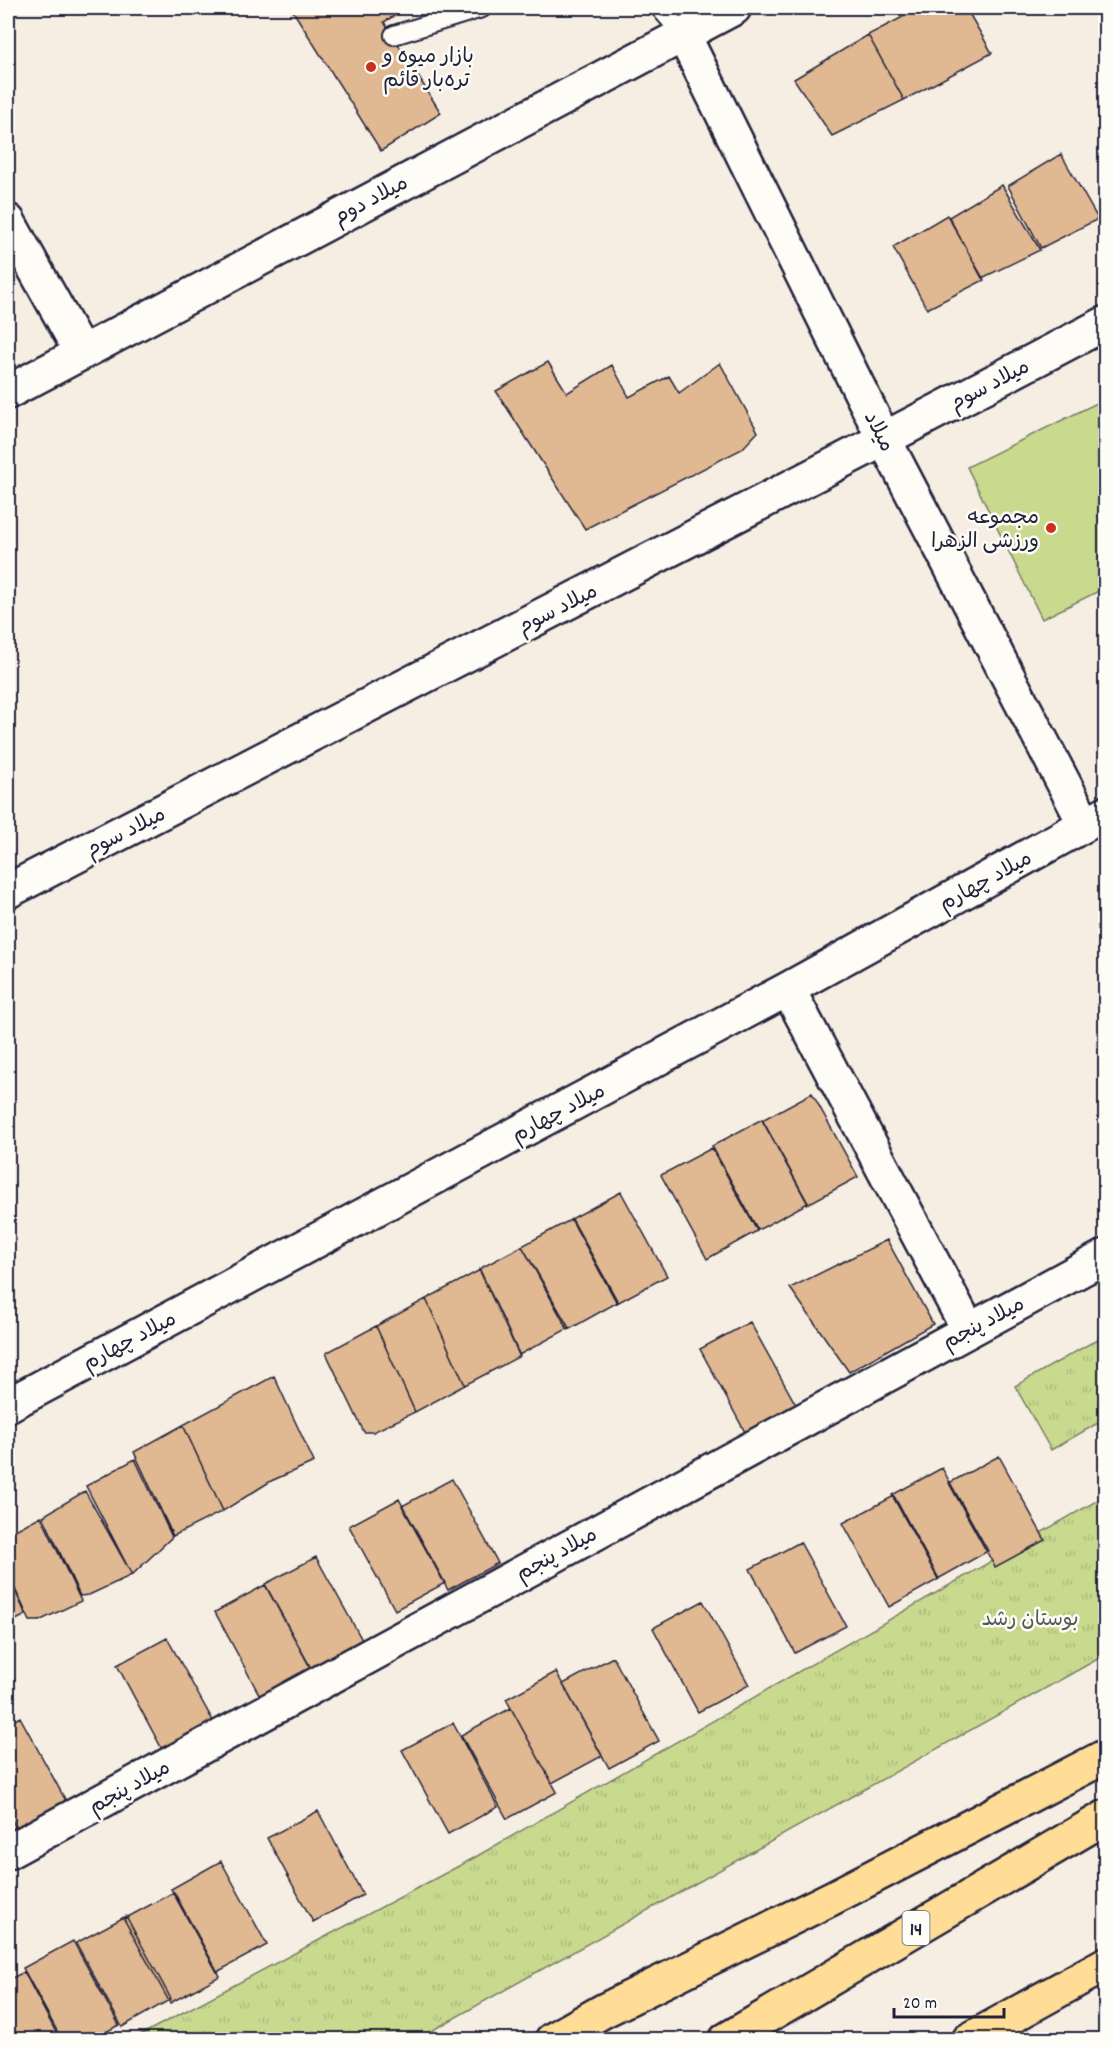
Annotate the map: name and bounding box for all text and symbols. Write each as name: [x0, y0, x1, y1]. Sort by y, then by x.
place label: بازار میوه و تره‌بار قائم: [381, 43, 474, 97]
marker: بازار میوه و تره‌بار قائم: [364, 60, 378, 74]
street label: میلاد دوم: [329, 169, 414, 234]
street label: میلاد سوم: [945, 353, 1036, 420]
street label: میلاد: [854, 407, 900, 458]
place label: مجموعه ورزشی الزهرا: [931, 504, 1039, 558]
marker: مجموعه ورزشی الزهرا: [1044, 521, 1058, 535]
street label: میلاد سوم: [513, 578, 604, 644]
street label: میلاد سوم: [81, 801, 172, 867]
street label: میلاد چهارم: [935, 845, 1038, 920]
street label: میلاد چهارم: [507, 1077, 611, 1152]
street label: میلاد پنجم: [938, 1291, 1031, 1359]
street label: میلاد چهارم: [78, 1305, 182, 1380]
street label: میلاد پنجم: [511, 1521, 604, 1590]
park label: بوستان رشد: [981, 1606, 1079, 1636]
street label: میلاد پنجم: [84, 1754, 177, 1823]
road number: 14: [902, 1911, 930, 1945]
scale bar: [894, 1981, 1004, 2019]
text: 20 m: [903, 1992, 937, 2017]

